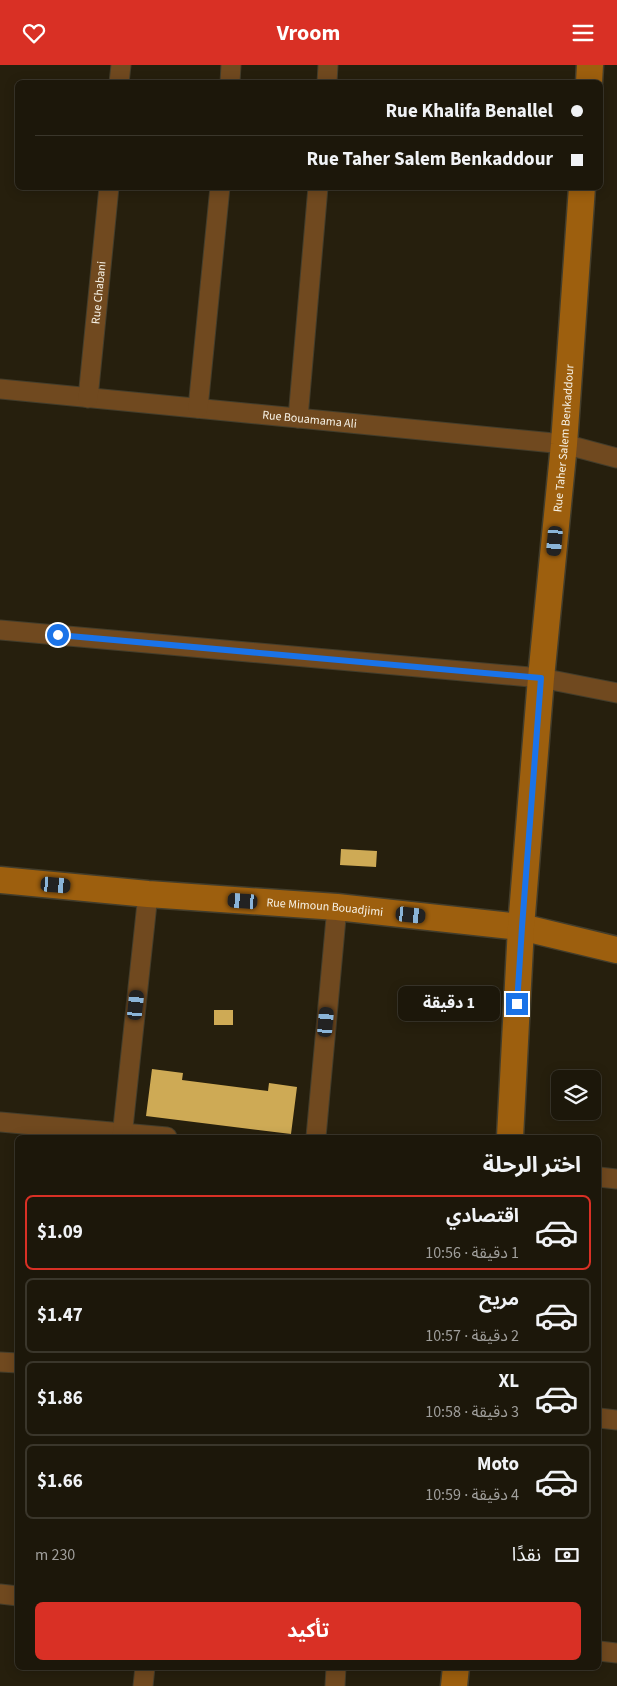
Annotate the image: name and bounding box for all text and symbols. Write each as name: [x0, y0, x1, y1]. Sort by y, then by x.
text: Vroom: [277, 17, 340, 49]
icon: heart: [20, 19, 48, 47]
icon: menu: [569, 19, 597, 47]
text: Rue Khalifa Benallel: [385, 98, 553, 125]
text: Rue Taher Salem Benkaddour: [306, 146, 553, 173]
street label: Rue Chabani: [87, 260, 110, 325]
street label: Rue Taher Salem Benkaddour: [549, 363, 578, 513]
street label: Rue Bouamama Ali: [261, 406, 358, 432]
car: [546, 525, 563, 557]
route start: [47, 624, 69, 646]
car: [40, 876, 71, 894]
car: [227, 892, 258, 910]
street label: Rue Mimoun Bouadjimi: [266, 894, 384, 920]
car: [395, 906, 426, 924]
callout: 1 دقيقة: [397, 987, 500, 1021]
car: [126, 989, 145, 1021]
text: 1 دقيقة: [423, 992, 475, 1014]
route end: [506, 993, 528, 1015]
car: [317, 1006, 334, 1038]
map controls: [551, 1070, 601, 1120]
button: layers: [551, 1070, 601, 1120]
text: اختر الرحلة: [483, 1149, 581, 1181]
text: اقتصادي: [446, 1203, 519, 1230]
icon: car: [534, 1210, 579, 1255]
text: $1.09: [37, 1219, 83, 1246]
text: 1 دقيقة · 10:56: [425, 1242, 519, 1264]
text: مريح: [479, 1286, 519, 1313]
icon: car: [534, 1293, 579, 1338]
text: $1.47: [37, 1302, 83, 1329]
text: 2 دقيقة · 10:57: [425, 1325, 519, 1347]
text: XL: [498, 1368, 519, 1395]
icon: car: [534, 1376, 579, 1421]
text: $1.86: [37, 1385, 83, 1412]
text: 3 دقيقة · 10:58: [425, 1401, 519, 1423]
text: Moto: [477, 1451, 519, 1478]
icon: car: [534, 1459, 579, 1504]
text: $1.66: [37, 1468, 83, 1495]
text: 4 دقيقة · 10:59: [425, 1484, 519, 1506]
icon: cash: [553, 1541, 581, 1569]
text: نقدًا: [512, 1542, 541, 1569]
text: 230 m: [35, 1544, 75, 1566]
button: تأكيد: [35, 1602, 581, 1660]

